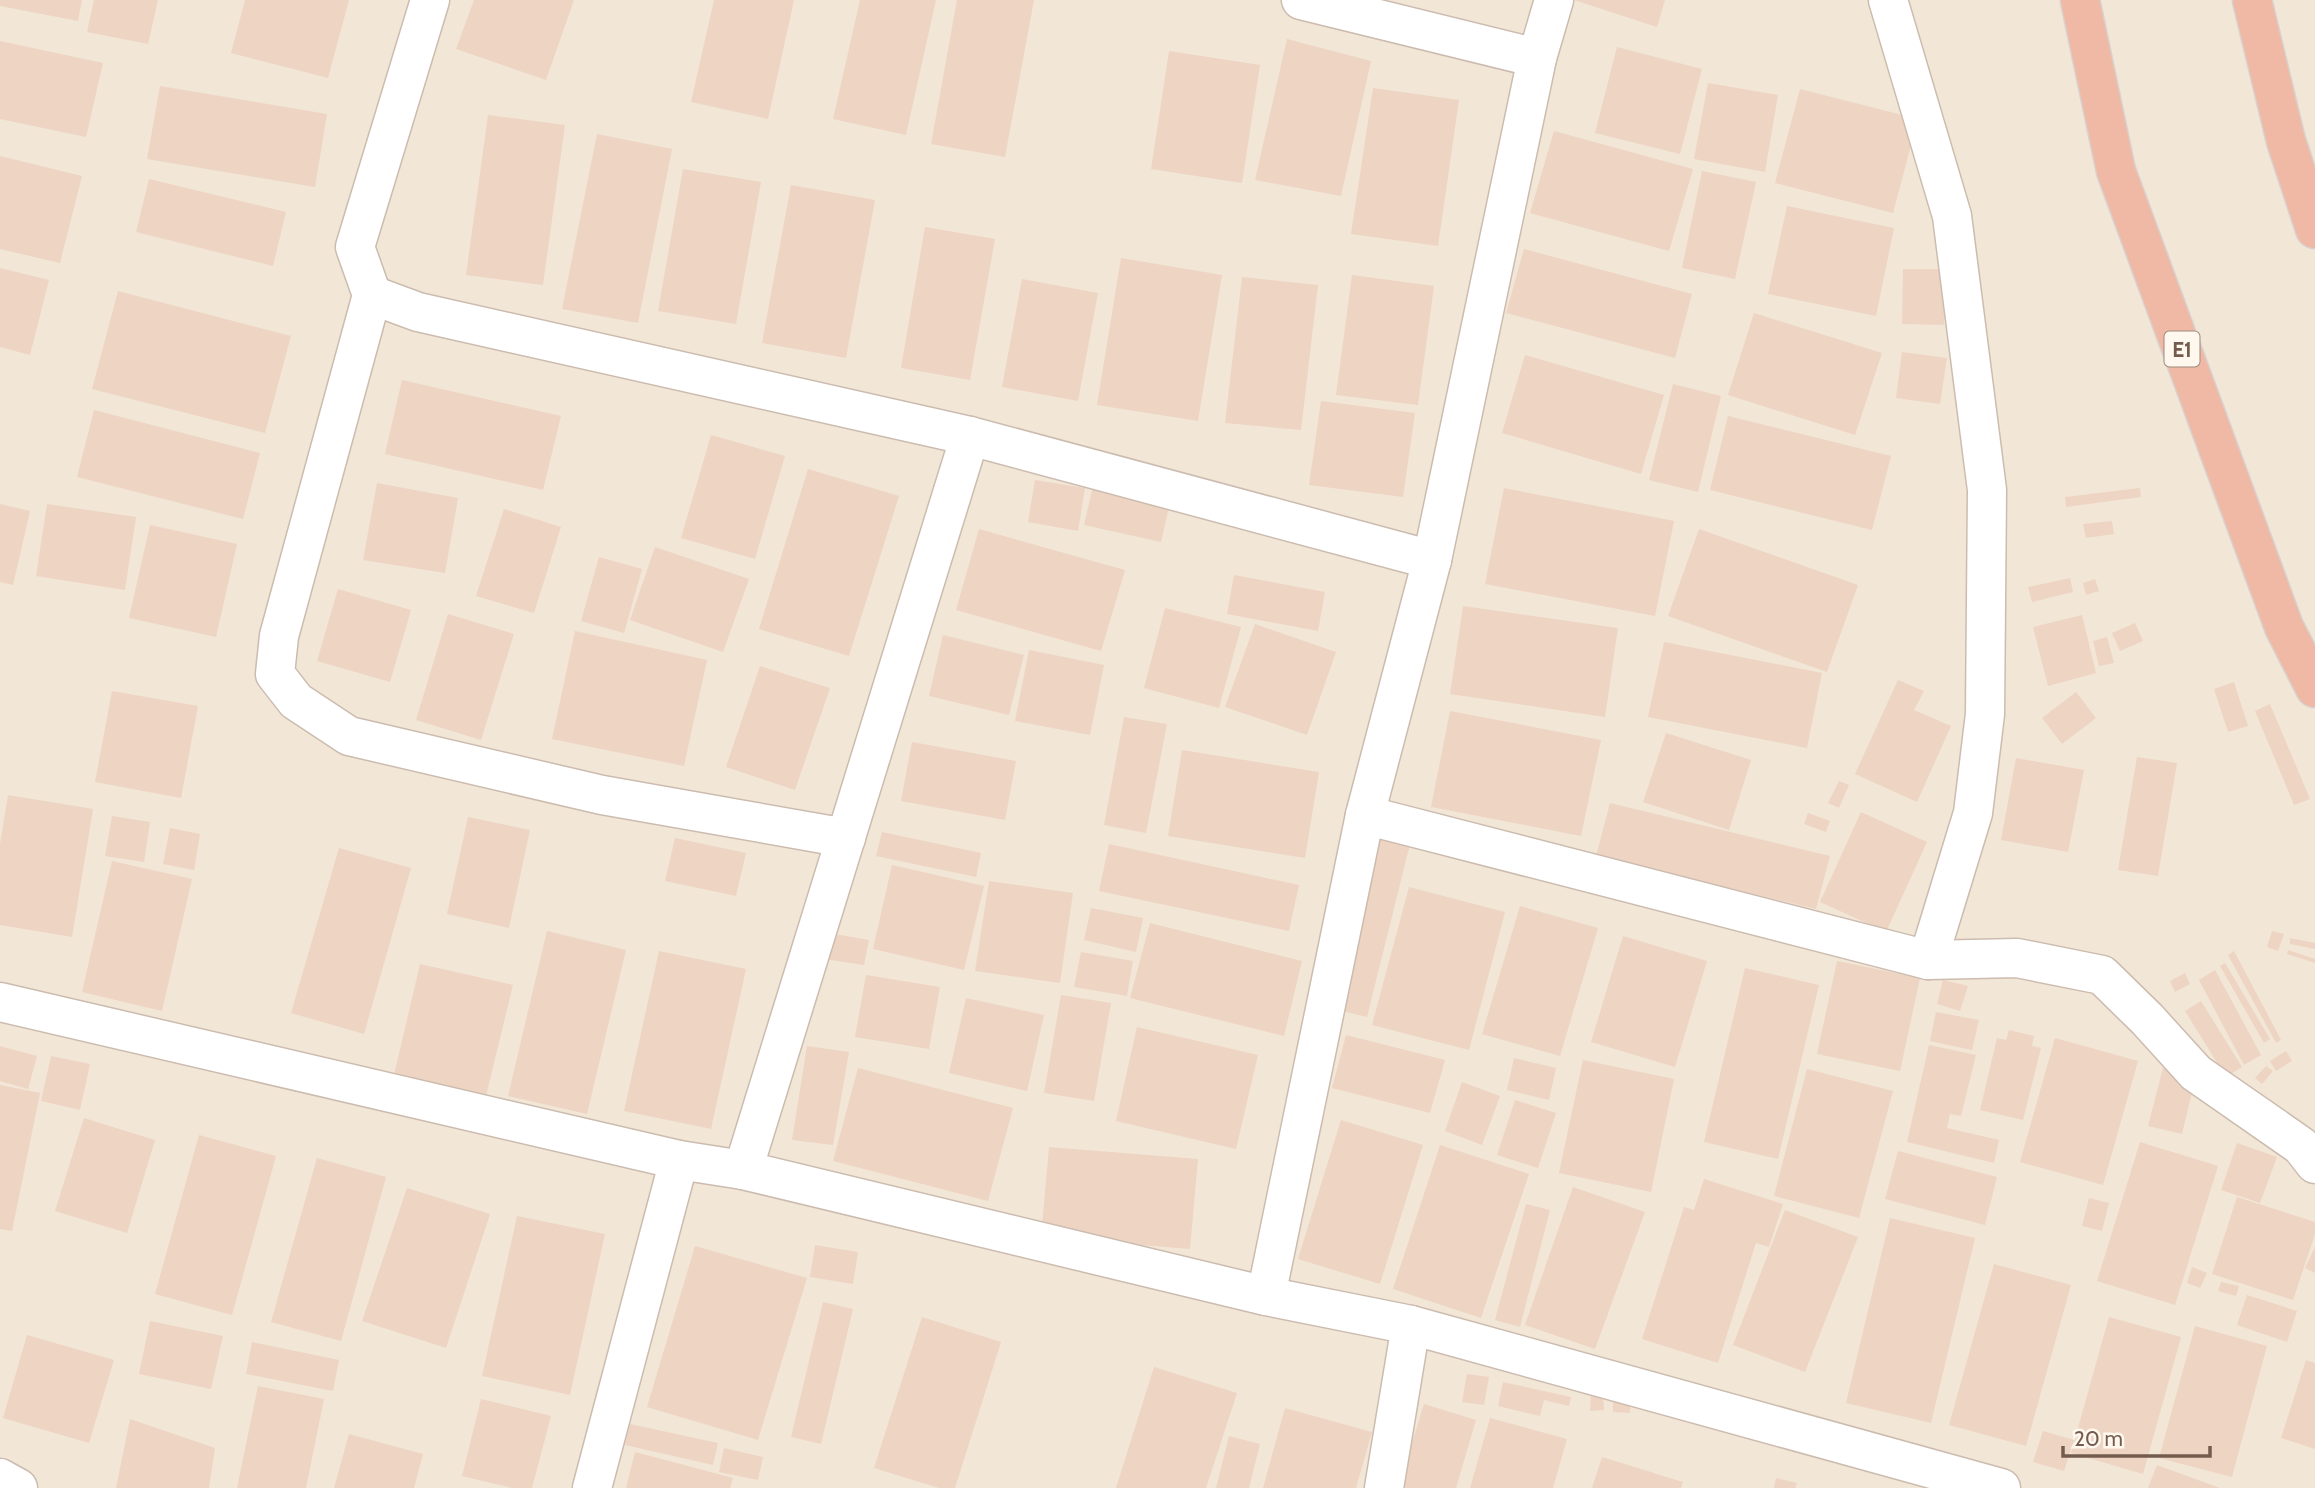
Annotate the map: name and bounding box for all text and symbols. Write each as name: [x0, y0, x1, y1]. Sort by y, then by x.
road number: E1: [2164, 332, 2200, 366]
scale bar: [2063, 1414, 2210, 1458]
text: 20 m: [2074, 1426, 2123, 1451]

